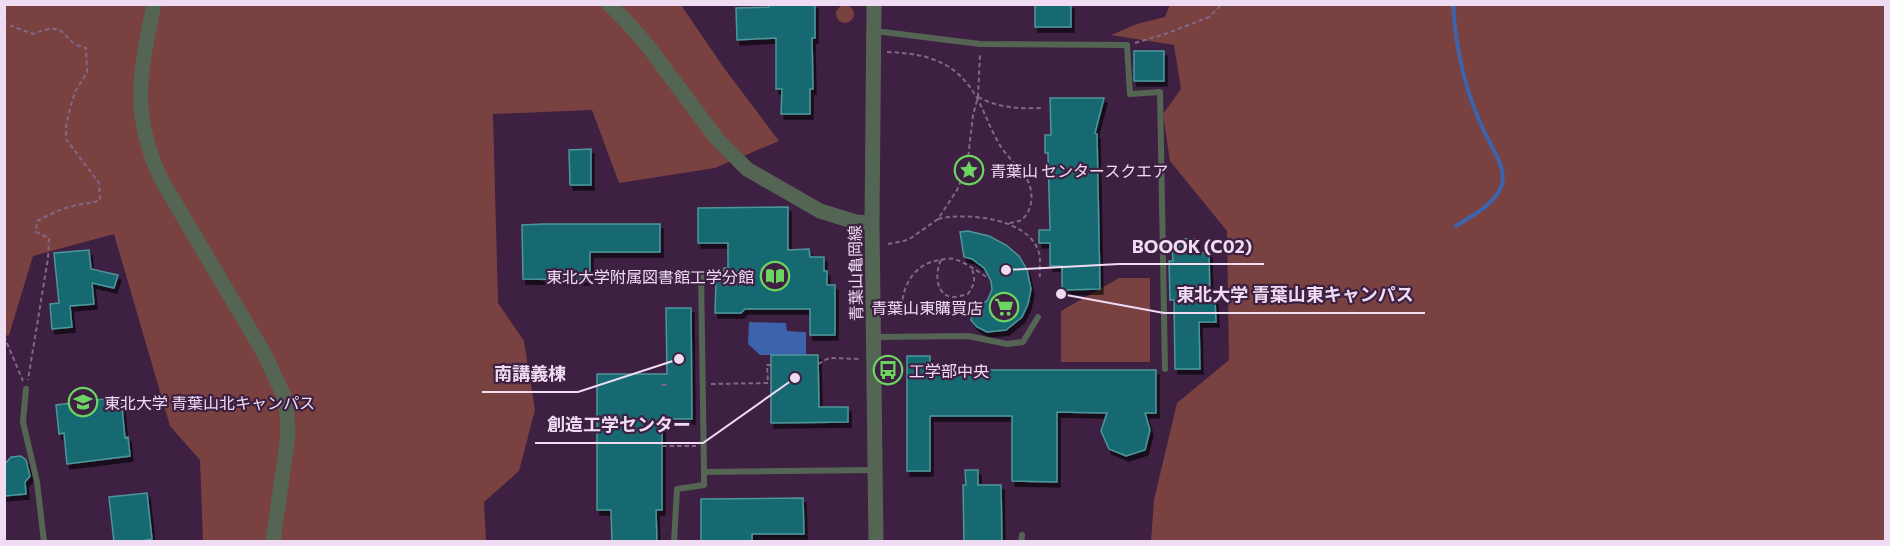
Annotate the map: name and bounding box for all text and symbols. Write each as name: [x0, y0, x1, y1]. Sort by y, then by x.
place icon: 青葉山 センタースクエア: [953, 154, 985, 186]
place label: 青葉山 センタースクエア: [990, 161, 1168, 180]
street label: 青葉山亀岡線: [845, 225, 865, 321]
callout: BOOOK (C02): [1119, 228, 1264, 264]
text: BOOOK (C02): [1132, 235, 1252, 257]
library icon: 東北大学附属図書館工学分館: [759, 260, 791, 292]
place label: 東北大学附属図書館工学分館: [546, 267, 754, 286]
callout: 東北大学 青葉山東キャンパス: [1164, 277, 1425, 313]
text: 東北大学 青葉山東キャンパス: [1176, 283, 1414, 305]
supermarket icon: 青葉山東購買店: [988, 291, 1020, 323]
place label: 青葉山東購買店: [871, 298, 983, 317]
bus stop icon: 工学部中央: [872, 354, 904, 386]
callout: 南講義棟: [482, 356, 578, 392]
place label: 工学部中央: [909, 361, 989, 380]
text: 南講義棟: [494, 362, 566, 384]
school or university icon: 東北大学 青葉山北キャンパス: [67, 386, 99, 418]
place label: 東北大学 青葉山北キャンパス: [104, 393, 315, 412]
callout: 創造工学センター: [535, 407, 703, 443]
text: 創造工学センター: [547, 413, 691, 435]

